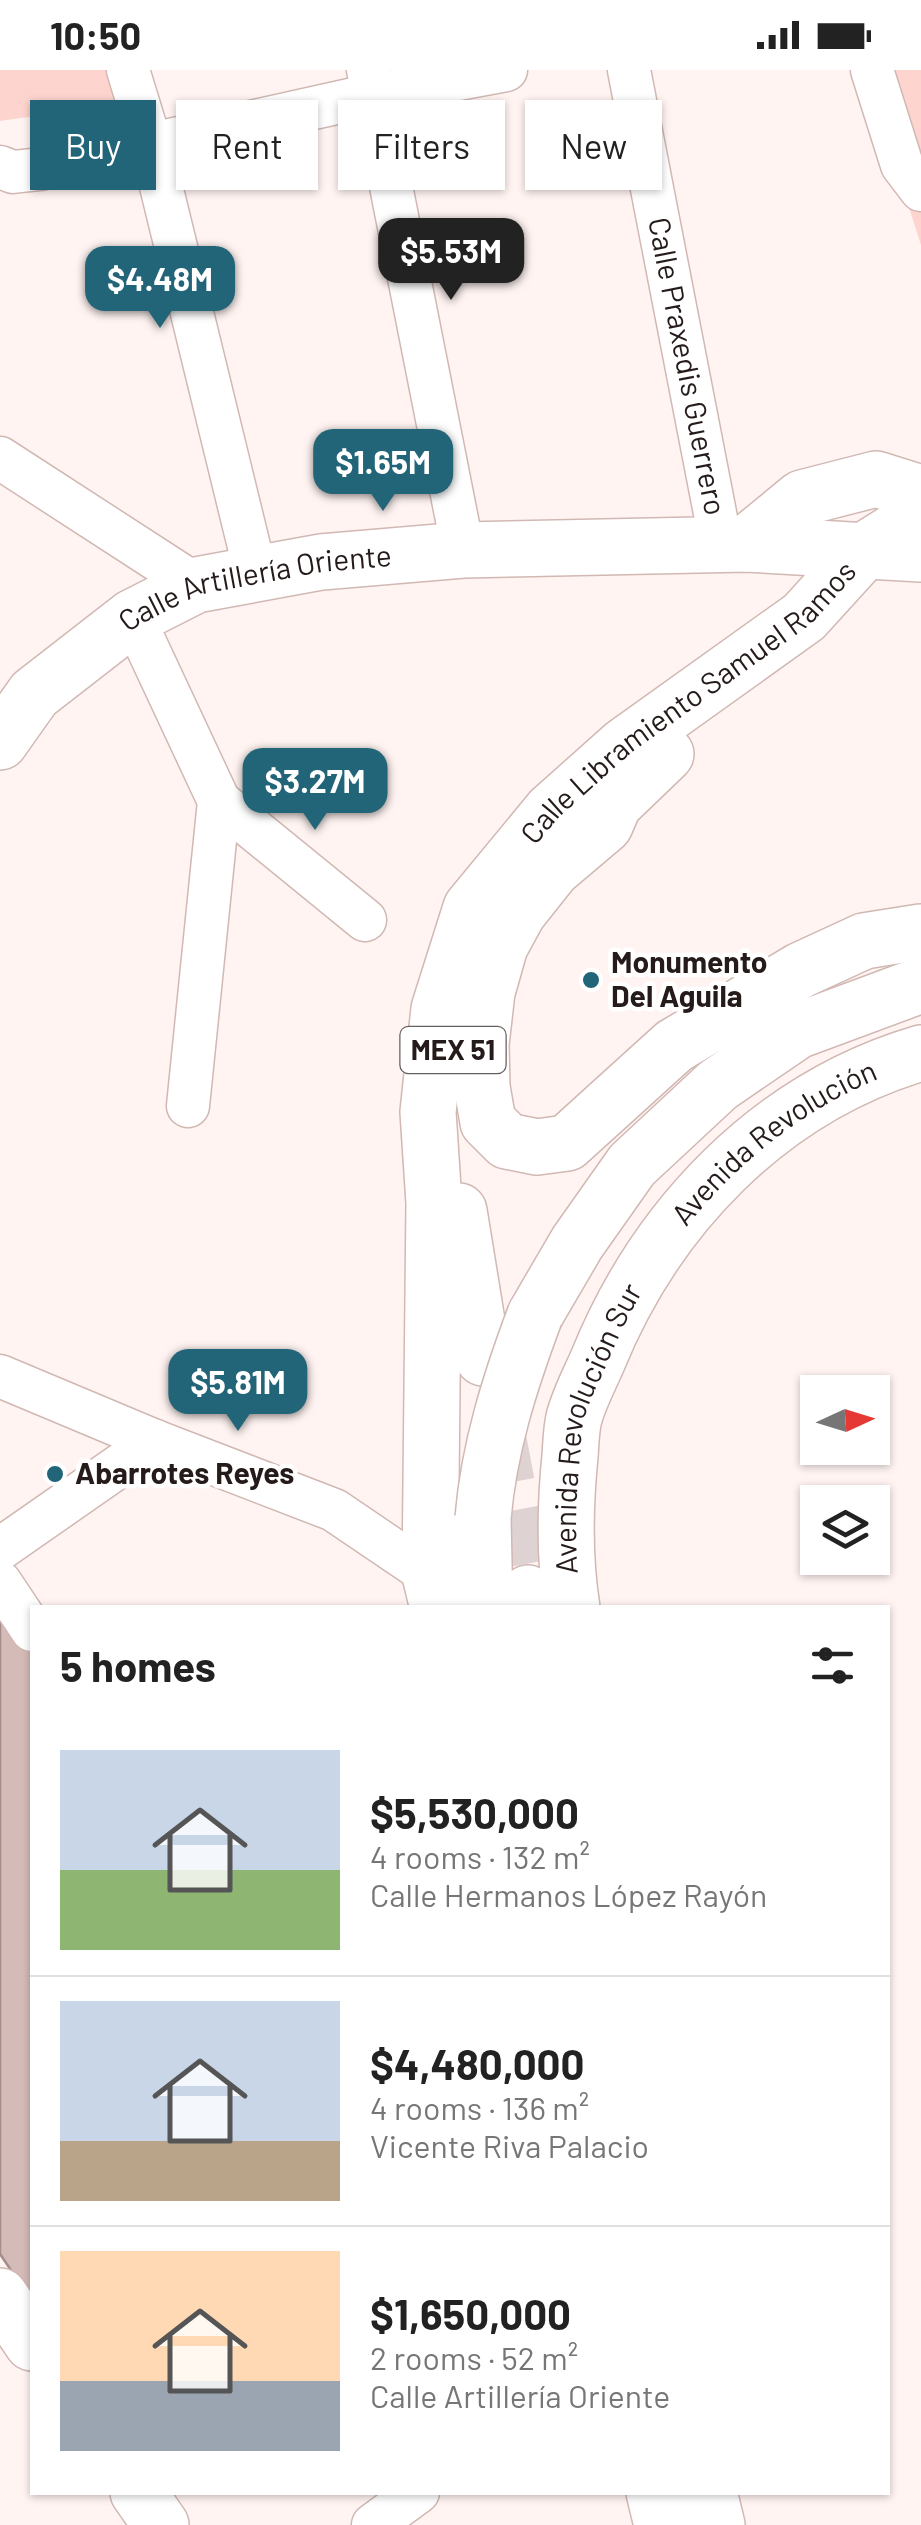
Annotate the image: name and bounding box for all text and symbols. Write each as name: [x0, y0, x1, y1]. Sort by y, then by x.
text: 10:50: [50, 12, 141, 58]
chip: Buy: [30, 100, 156, 190]
chip: Rent: [176, 100, 318, 190]
chip: Filters: [338, 100, 505, 190]
chip: New: [525, 100, 662, 190]
street label: Calle Praxedis Guerrero: [642, 214, 735, 518]
pin: $5.53M: [370, 218, 532, 303]
text: $5.53M: [400, 231, 502, 269]
pin: $4.48M: [79, 246, 241, 331]
text: $4.48M: [107, 259, 213, 297]
pin: $1.65M: [302, 429, 464, 514]
text: $1.65M: [335, 442, 431, 480]
street label: Calle Artillería Oriente: [110, 536, 393, 638]
street label: Calle Libramiento Samuel Ramos: [512, 552, 862, 850]
pin: $3.27M: [234, 748, 396, 833]
text: $3.27M: [265, 761, 365, 799]
place label: Monumento Del Aguila: [611, 943, 768, 1013]
marker: Monumento Del Aguila: [580, 969, 602, 991]
road number: MEX 51: [400, 1027, 506, 1073]
street label: Avenida Revolución: [663, 1051, 881, 1231]
street label: Avenida Revolución Sur: [546, 1276, 648, 1575]
pin: $5.81M: [157, 1349, 319, 1434]
text: $5.81M: [190, 1362, 286, 1400]
north arrow: [800, 1375, 890, 1465]
map controls: [800, 1375, 890, 1575]
place label: Abarrotes Reyes: [75, 1454, 294, 1490]
marker: Abarrotes Reyes: [44, 1463, 66, 1485]
button: layers: [800, 1485, 890, 1575]
icon: filters: [805, 1638, 860, 1693]
text: 5 homes: [60, 1640, 216, 1690]
text: $5,530,000: [370, 1787, 579, 1837]
icon: home: [140, 1790, 260, 1910]
text: 4 rooms · 132 m²: [370, 1837, 590, 1875]
text: Calle Hermanos López Rayón: [370, 1875, 767, 1913]
text: $4,480,000: [370, 2038, 585, 2088]
icon: home: [140, 2041, 260, 2161]
text: 4 rooms · 136 m²: [370, 2088, 589, 2126]
text: Vicente Riva Palacio: [370, 2126, 649, 2164]
text: $1,650,000: [370, 2288, 571, 2338]
icon: home: [140, 2291, 260, 2411]
text: 2 rooms · 52 m²: [370, 2338, 578, 2376]
text: Calle Artillería Oriente: [370, 2376, 670, 2414]

